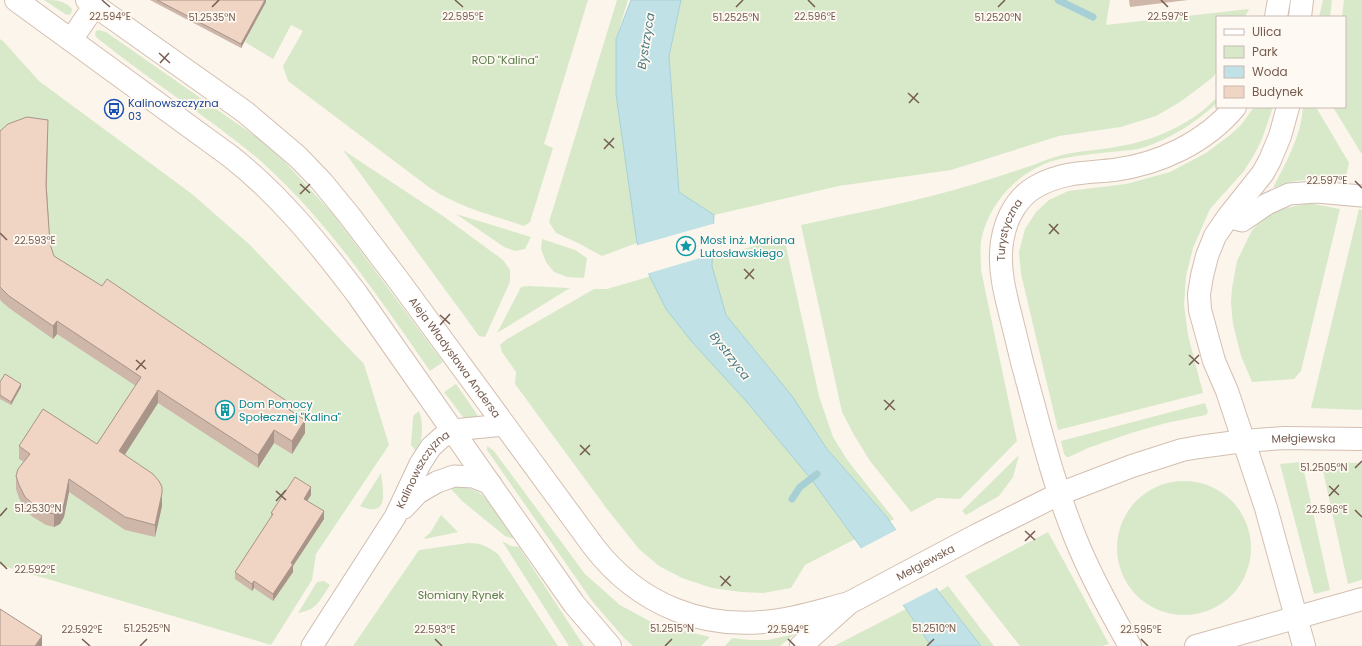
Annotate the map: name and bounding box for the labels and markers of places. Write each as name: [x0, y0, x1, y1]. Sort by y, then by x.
place label: Kalinowszczyzna 03: [128, 95, 219, 124]
bus stop icon: Kalinowszczyzna 03: [103, 98, 125, 120]
place label: Most inż. Mariana Lutosławskiego: [700, 232, 795, 261]
place icon: Most inż. Mariana Lutosławskiego: [675, 235, 697, 257]
place label: Dom Pomocy Społecznej "Kalina": [239, 396, 341, 425]
building icon: Dom Pomocy Społecznej "Kalina": [214, 399, 236, 421]

